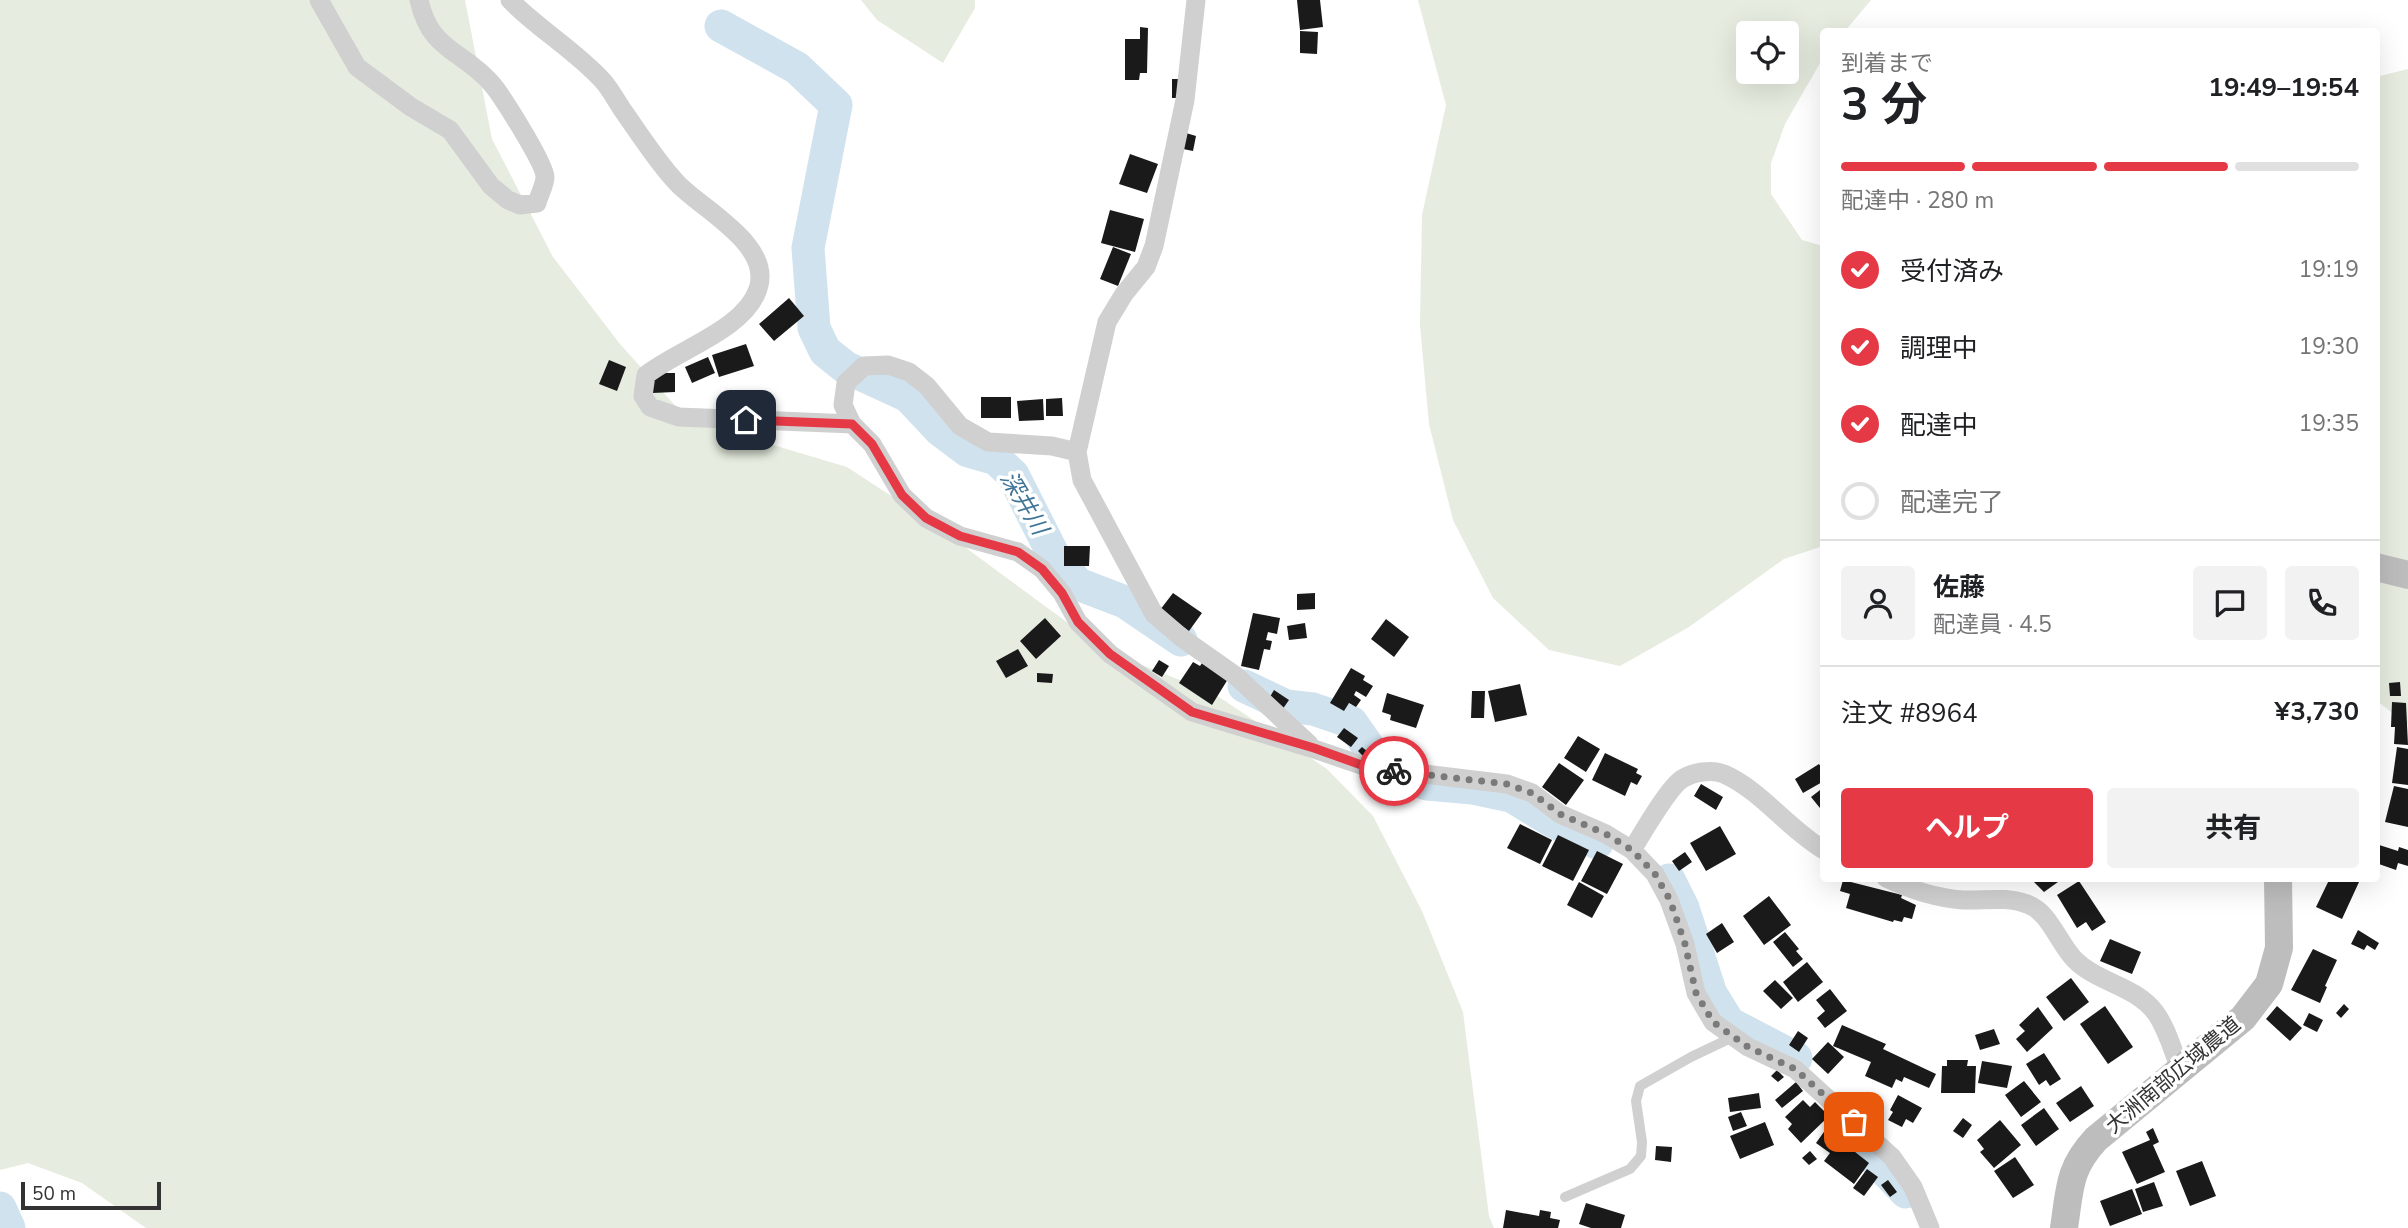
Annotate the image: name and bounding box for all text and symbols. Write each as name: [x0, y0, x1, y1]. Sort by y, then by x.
map controls: [1736, 21, 1799, 84]
button: locate: [1736, 21, 1799, 84]
text: 到着まで: [1841, 48, 1933, 79]
text: 19:49–19:54: [2208, 70, 2359, 105]
text: 3 分: [1841, 73, 1927, 136]
text: 配達中 · 280 m: [1841, 185, 1994, 216]
icon: check: [1841, 251, 1879, 289]
text: 受付済み: [1900, 254, 2004, 289]
text: 19:19: [2299, 254, 2359, 285]
icon: check: [1841, 328, 1879, 366]
text: 調理中: [1900, 331, 1978, 366]
text: 19:30: [2299, 331, 2359, 362]
pin: [716, 390, 776, 450]
icon: home: [727, 401, 765, 439]
icon: check: [1841, 405, 1879, 443]
text: 配達中: [1900, 408, 1978, 443]
text: 19:35: [2299, 408, 2359, 439]
water label: 深井川: [993, 465, 1057, 543]
text: 配達完了: [1900, 485, 2004, 520]
button: person: [1841, 566, 1915, 640]
button: chat: [2193, 566, 2267, 640]
button: phone: [2285, 566, 2359, 640]
text: 佐藤: [1933, 570, 1985, 605]
text: 配達員 · 4.5: [1933, 609, 2052, 640]
text: ¥3,730: [2275, 694, 2359, 729]
text: 注文 #8964: [1841, 696, 1978, 731]
courier: [1359, 736, 1429, 806]
icon: bike: [1375, 752, 1413, 790]
button: ヘルプ: [1841, 788, 2093, 868]
button: 共有: [2107, 788, 2359, 868]
street label: 大洲南部広域農道: [2100, 1010, 2246, 1140]
pin: [1824, 1092, 1884, 1152]
icon: bag: [1835, 1103, 1873, 1141]
scale bar: [21, 1179, 161, 1211]
text: 50 m: [32, 1181, 76, 1207]

